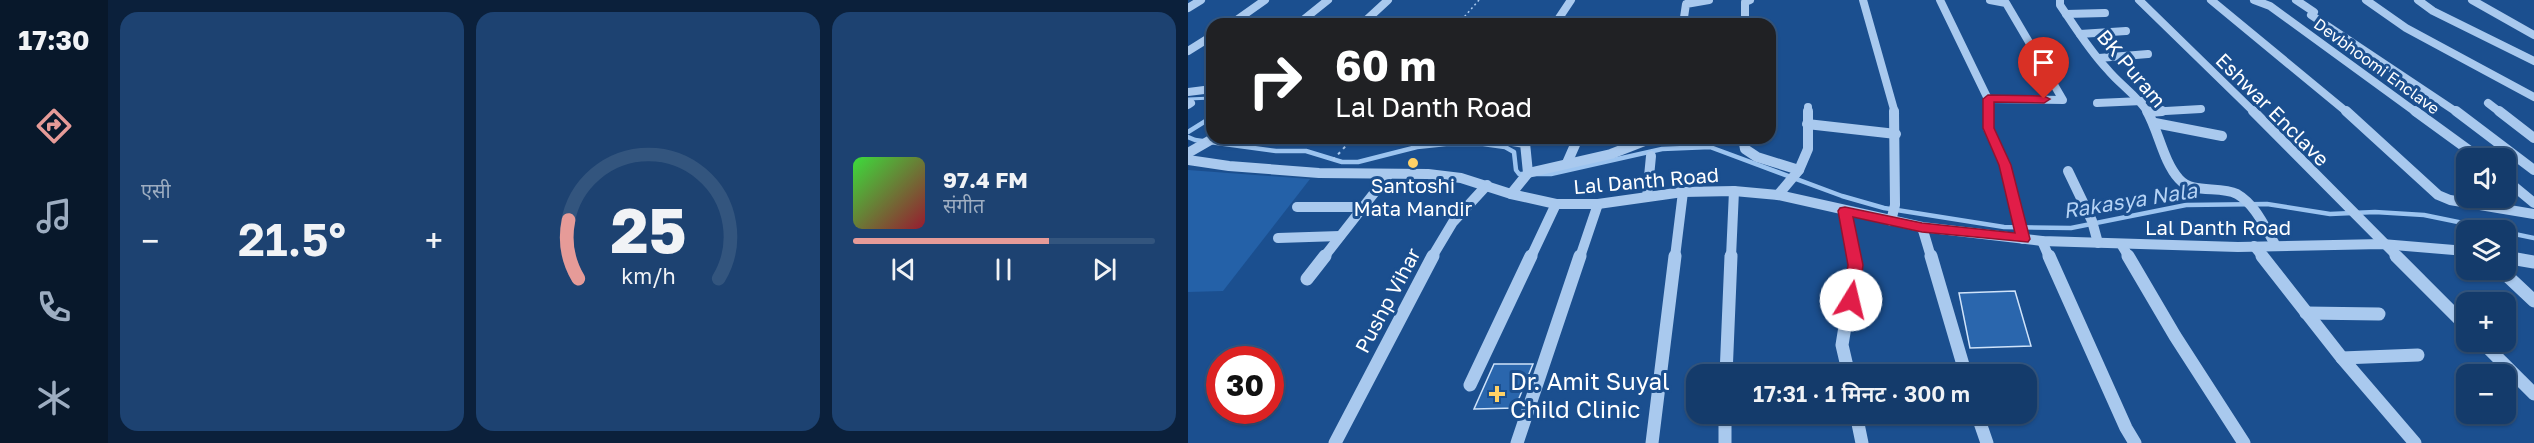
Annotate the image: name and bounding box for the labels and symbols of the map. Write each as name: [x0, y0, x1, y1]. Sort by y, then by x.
street label: Devbhoomi Enclave: [2310, 14, 2444, 118]
street label: BK Puram: [2093, 24, 2171, 112]
pin: [2018, 37, 2069, 99]
street label: Eshwar Enclave: [2212, 48, 2334, 170]
marker: Santoshi Mata Mandir: [1406, 156, 1420, 170]
street label: Lal Danth Road: [1572, 162, 1720, 198]
place label: Santoshi Mata Mandir: [1354, 173, 1473, 220]
water label: Rakasya Nala: [2061, 176, 2200, 223]
street label: Lal Danth Road: [2145, 215, 2291, 239]
street label: Pushp Vihar: [1349, 243, 1425, 357]
position arrow: [1819, 268, 1883, 332]
speed limit sign: 30: [1206, 346, 1284, 424]
place label: Dr. Amit Suyal Child Clinic: [1510, 366, 1670, 423]
marker: Dr. Amit Suyal Child Clinic: [1488, 385, 1506, 403]

